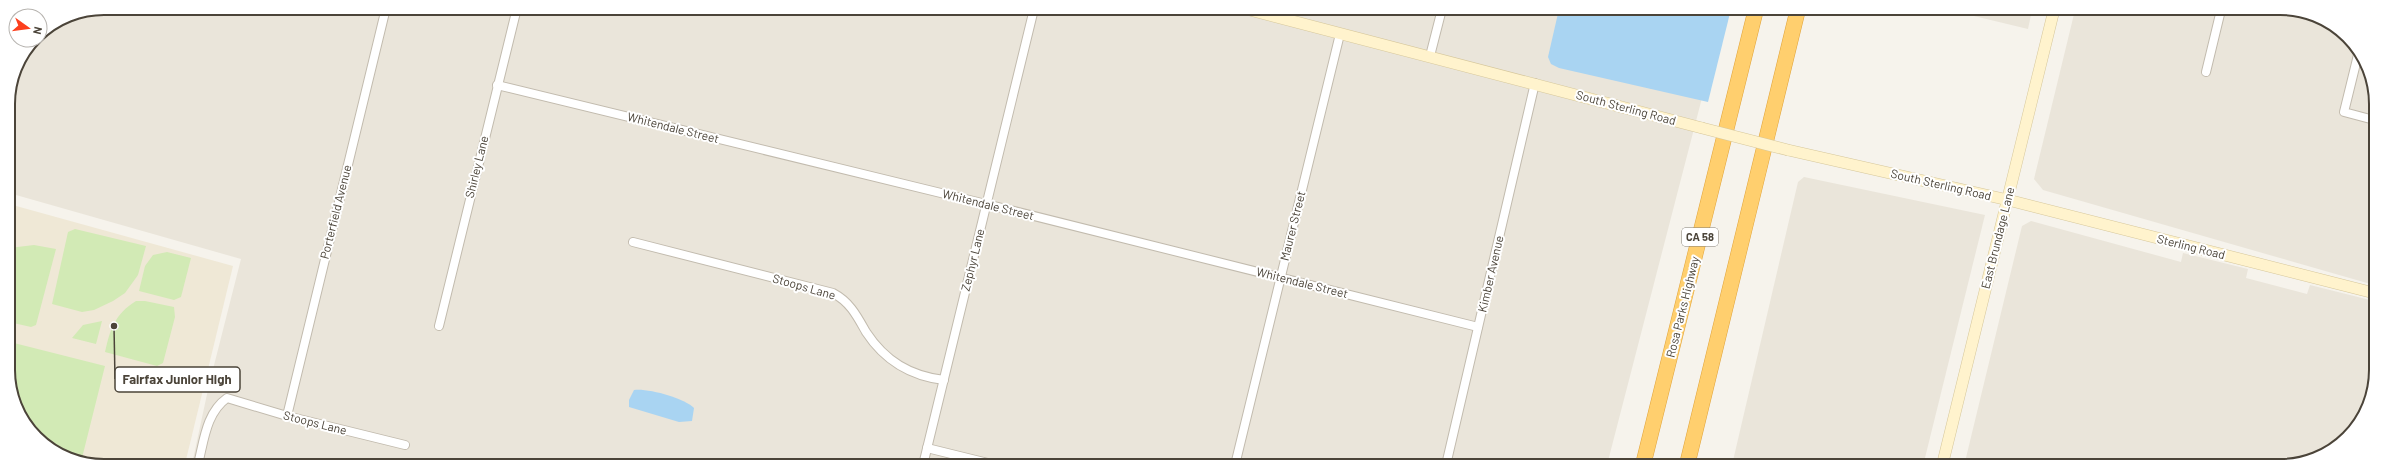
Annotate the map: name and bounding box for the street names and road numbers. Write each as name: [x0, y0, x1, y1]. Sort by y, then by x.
street label: South Sterling Road: [1575, 87, 1678, 127]
street label: Whitendale Street: [626, 109, 721, 145]
street label: Shirley Lane: [462, 134, 491, 199]
street label: Porterfield Avenue: [317, 163, 353, 260]
street label: South Sterling Road: [1890, 166, 1993, 202]
street label: East Brundage Lane: [1978, 185, 2016, 290]
street label: Whitendale Street: [941, 186, 1036, 222]
street label: Maurer Street: [1277, 189, 1307, 262]
street label: Zephyr Lane: [957, 227, 987, 293]
road number: CA 58: [1682, 228, 1718, 246]
street label: Sterling Road: [2156, 231, 2227, 261]
street label: Kimber Avenue: [1474, 234, 1506, 313]
street label: Rosa Parks Highway: [1663, 254, 1701, 359]
street label: Whitendale Street: [1255, 264, 1350, 300]
street label: Stoops Lane: [771, 270, 837, 302]
street label: Stoops Lane: [282, 407, 348, 437]

